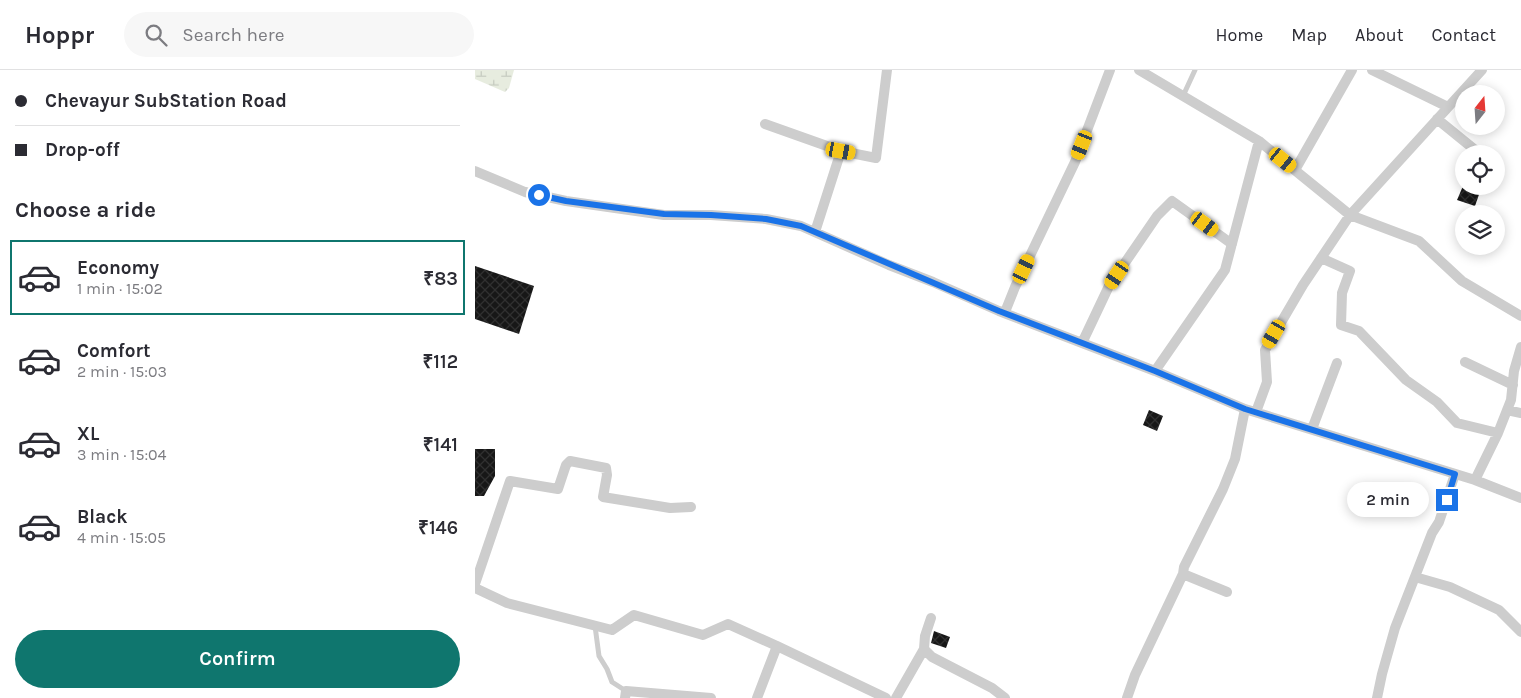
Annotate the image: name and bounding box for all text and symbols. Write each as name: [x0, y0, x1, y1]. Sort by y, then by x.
search box: [124, 12, 474, 57]
text: Hoppr: [25, 21, 94, 49]
icon: search: [142, 21, 170, 49]
text: Search here: [182, 24, 284, 46]
text: Home: [1215, 24, 1263, 46]
text: Map: [1291, 24, 1327, 46]
text: About: [1355, 24, 1404, 46]
text: Contact: [1432, 24, 1496, 46]
north arrow: [1455, 85, 1505, 135]
map controls: [1455, 85, 1505, 255]
text: Chevayur SubStation Road: [45, 90, 287, 112]
car: [1069, 128, 1094, 162]
text: Drop-off: [45, 139, 120, 161]
car: [824, 141, 857, 161]
car: [1266, 145, 1299, 175]
button: locate: [1455, 145, 1505, 195]
route start: [528, 184, 550, 206]
text: Choose a ride: [15, 197, 156, 223]
button: layers: [1455, 205, 1505, 255]
car: [1188, 209, 1221, 239]
car: [1010, 252, 1037, 286]
icon: car: [17, 255, 62, 300]
text: Economy: [77, 257, 159, 279]
car: [1102, 258, 1131, 292]
text: ₹83: [423, 268, 458, 290]
text: 1 min · 15:02: [77, 279, 163, 298]
car: [1260, 317, 1287, 351]
icon: car: [17, 338, 62, 383]
text: Comfort: [77, 340, 151, 362]
text: ₹112: [422, 351, 458, 373]
text: 2 min · 15:03: [77, 362, 167, 381]
icon: car: [17, 421, 62, 466]
text: XL: [77, 423, 99, 445]
text: ₹141: [423, 434, 458, 456]
text: 3 min · 15:04: [77, 445, 167, 464]
callout: 2 min: [1347, 482, 1429, 518]
route end: [1436, 489, 1458, 511]
text: 2 min: [1366, 490, 1410, 509]
icon: car: [17, 504, 62, 549]
text: Black: [77, 506, 128, 528]
text: ₹146: [418, 517, 458, 539]
text: 4 min · 15:05: [77, 528, 166, 547]
button: Confirm: [15, 630, 460, 688]

